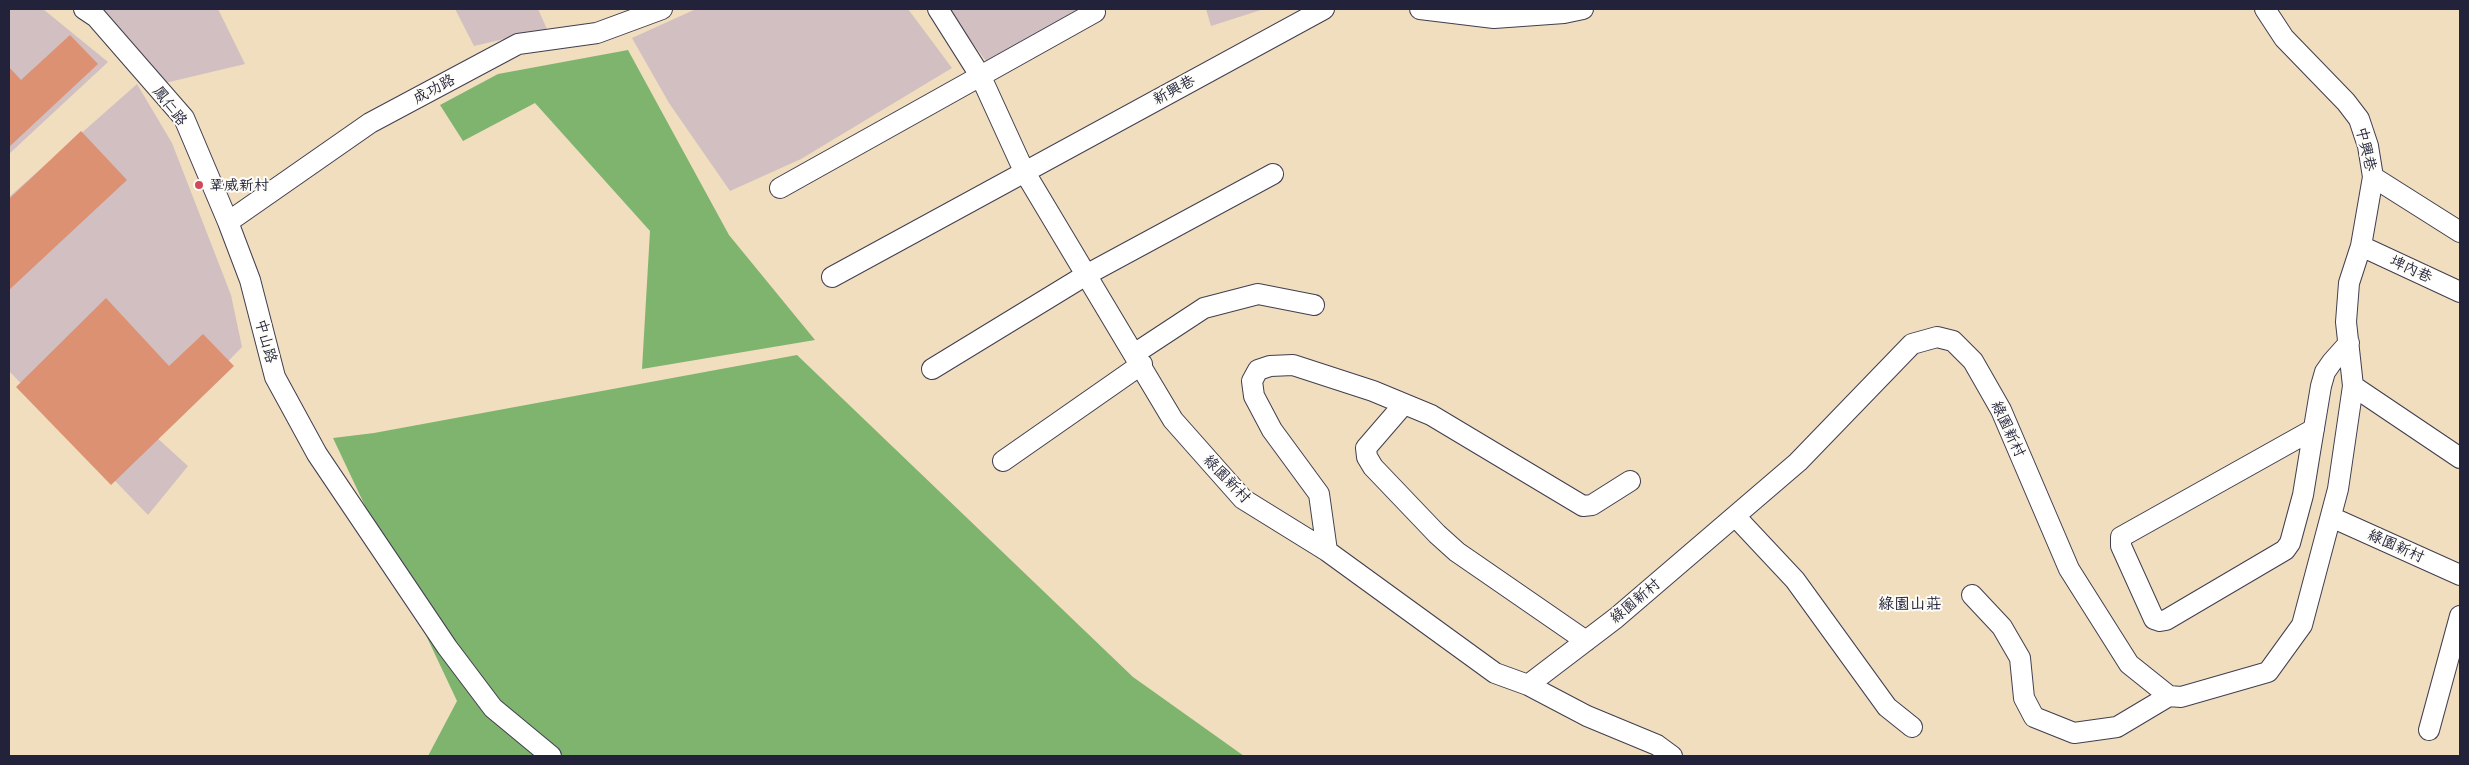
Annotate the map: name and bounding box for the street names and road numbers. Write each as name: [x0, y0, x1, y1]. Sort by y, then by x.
street label: 成功路: [410, 70, 458, 108]
street label: 新興巷: [1150, 71, 1198, 109]
street label: 鳳仁路: [149, 83, 191, 129]
street label: 中興巷: [2352, 125, 2380, 173]
street label: 埤內巷: [2387, 251, 2435, 287]
street label: 中山路: [251, 317, 281, 365]
street label: 綠園新村: [1987, 398, 2029, 460]
street label: 綠園新村: [1200, 451, 1254, 507]
street label: 綠園新村: [2365, 526, 2427, 566]
street label: 綠園新村: [1606, 575, 1664, 627]

